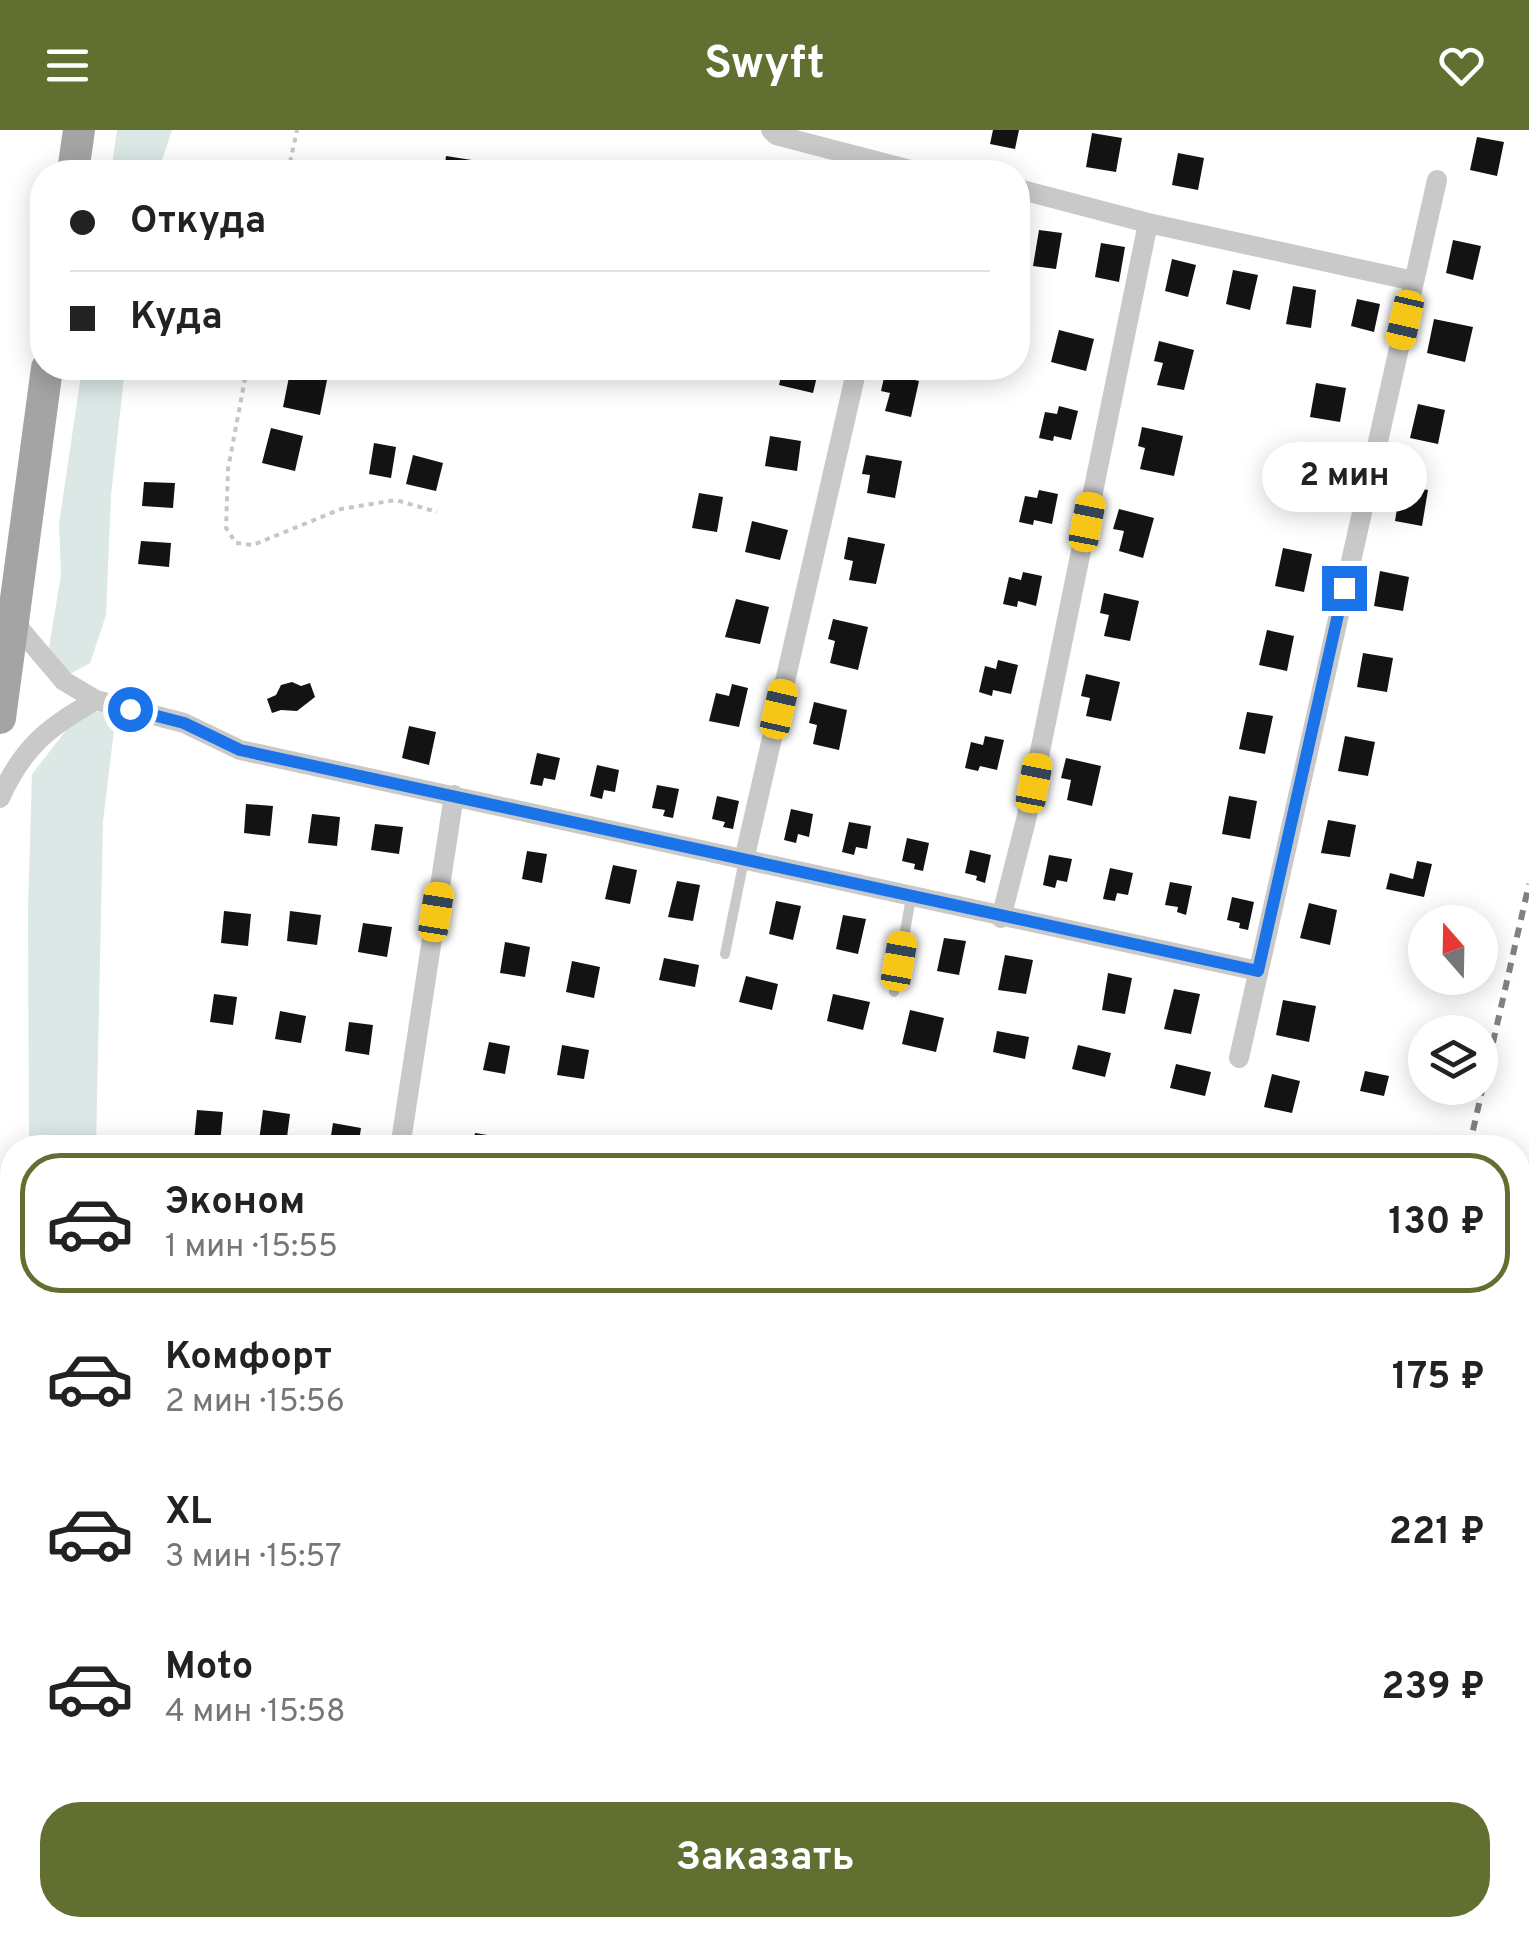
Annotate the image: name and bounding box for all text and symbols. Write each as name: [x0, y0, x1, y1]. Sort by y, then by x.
text: Swyft: [704, 37, 825, 94]
icon: menu: [40, 38, 95, 93]
icon: heart: [1434, 38, 1489, 93]
text: Откуда: [130, 198, 266, 247]
car: [1384, 287, 1426, 353]
text: Куда: [130, 294, 223, 343]
callout: 2 мин: [1262, 443, 1426, 513]
text: 2 мин: [1300, 457, 1389, 497]
car: [1067, 490, 1107, 554]
route end: [1322, 566, 1367, 611]
car: [758, 676, 800, 742]
route start: [108, 687, 153, 732]
car: [1014, 751, 1054, 815]
car: [416, 880, 456, 944]
north arrow: [1408, 905, 1498, 995]
map controls: [1408, 905, 1498, 1105]
car: [879, 929, 919, 993]
button: layers: [1408, 1015, 1498, 1105]
icon: car: [45, 1178, 135, 1268]
text: Эконом: [165, 1179, 305, 1228]
text: 130 ₽: [1388, 1199, 1485, 1248]
text: 1 мин · 15:55: [165, 1228, 338, 1268]
icon: car: [45, 1333, 135, 1423]
text: Комфорт: [165, 1334, 332, 1383]
text: 175 ₽: [1392, 1354, 1485, 1403]
text: 2 мин · 15:56: [165, 1383, 345, 1423]
icon: car: [45, 1488, 135, 1578]
text: XL: [165, 1489, 212, 1538]
text: 221 ₽: [1389, 1509, 1485, 1558]
text: 3 мин · 15:57: [165, 1538, 342, 1578]
icon: car: [45, 1643, 135, 1733]
text: Moto: [165, 1644, 253, 1693]
text: 239 ₽: [1381, 1664, 1485, 1713]
text: 4 мин · 15:58: [165, 1693, 346, 1733]
button: Заказать: [40, 1802, 1490, 1917]

